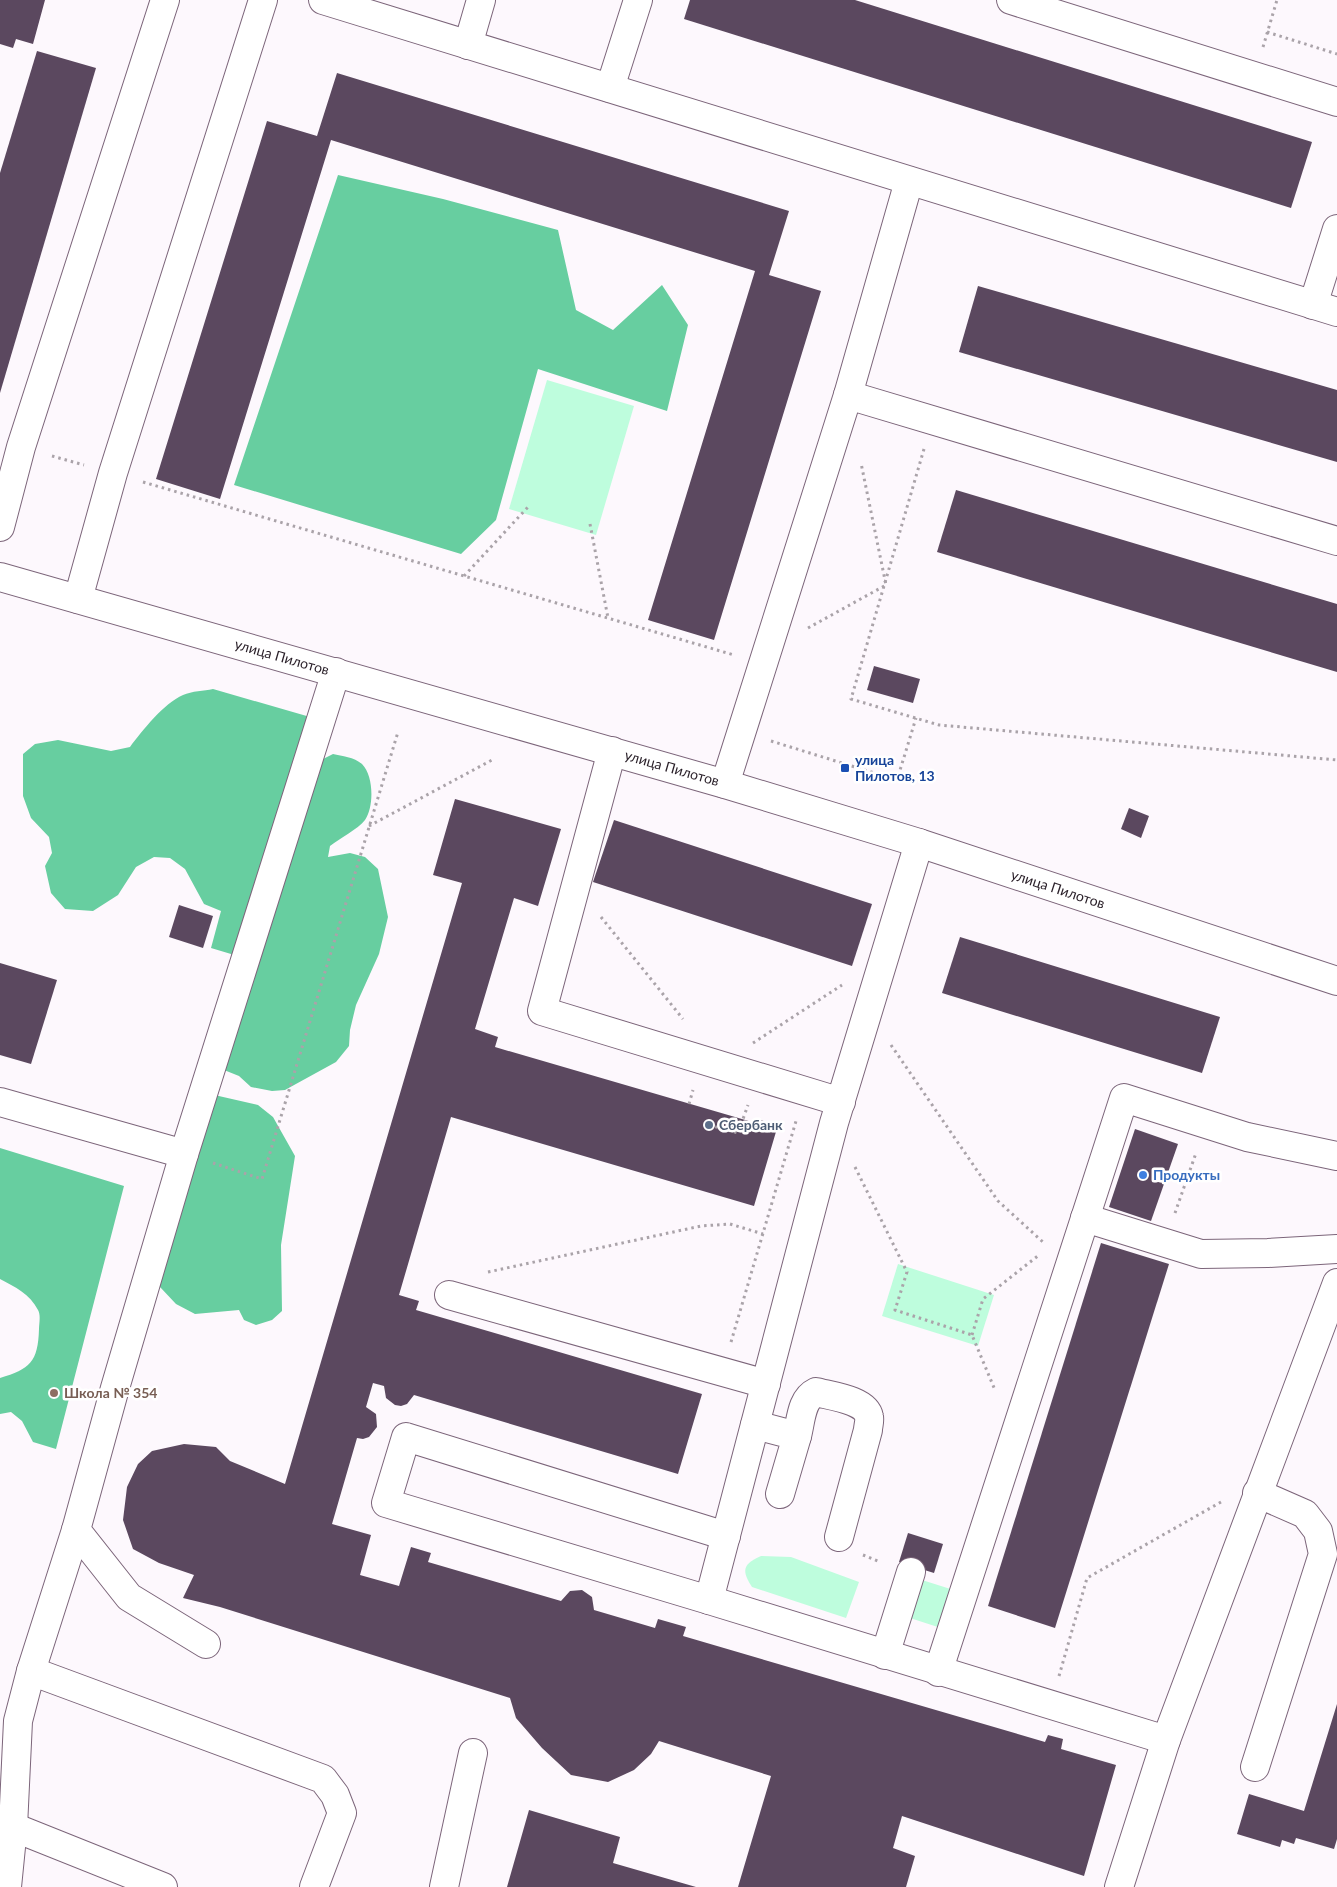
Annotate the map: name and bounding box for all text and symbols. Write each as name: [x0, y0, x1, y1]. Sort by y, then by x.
street label: улица Пилотов: [233, 635, 331, 678]
street label: улица Пилотов: [623, 746, 721, 789]
place label: улица Пилотов, 13: [855, 751, 935, 784]
marker: улица Пилотов, 13: [839, 762, 851, 774]
street label: улица Пилотов: [1009, 865, 1107, 912]
place label: Сбербанк: [719, 1116, 783, 1133]
marker: Сбербанк: [703, 1119, 715, 1131]
place label: Продукты: [1153, 1166, 1220, 1183]
marker: Продукты: [1137, 1169, 1149, 1181]
place label: Школа № 354: [64, 1384, 157, 1401]
marker: Школа № 354: [48, 1387, 60, 1399]

